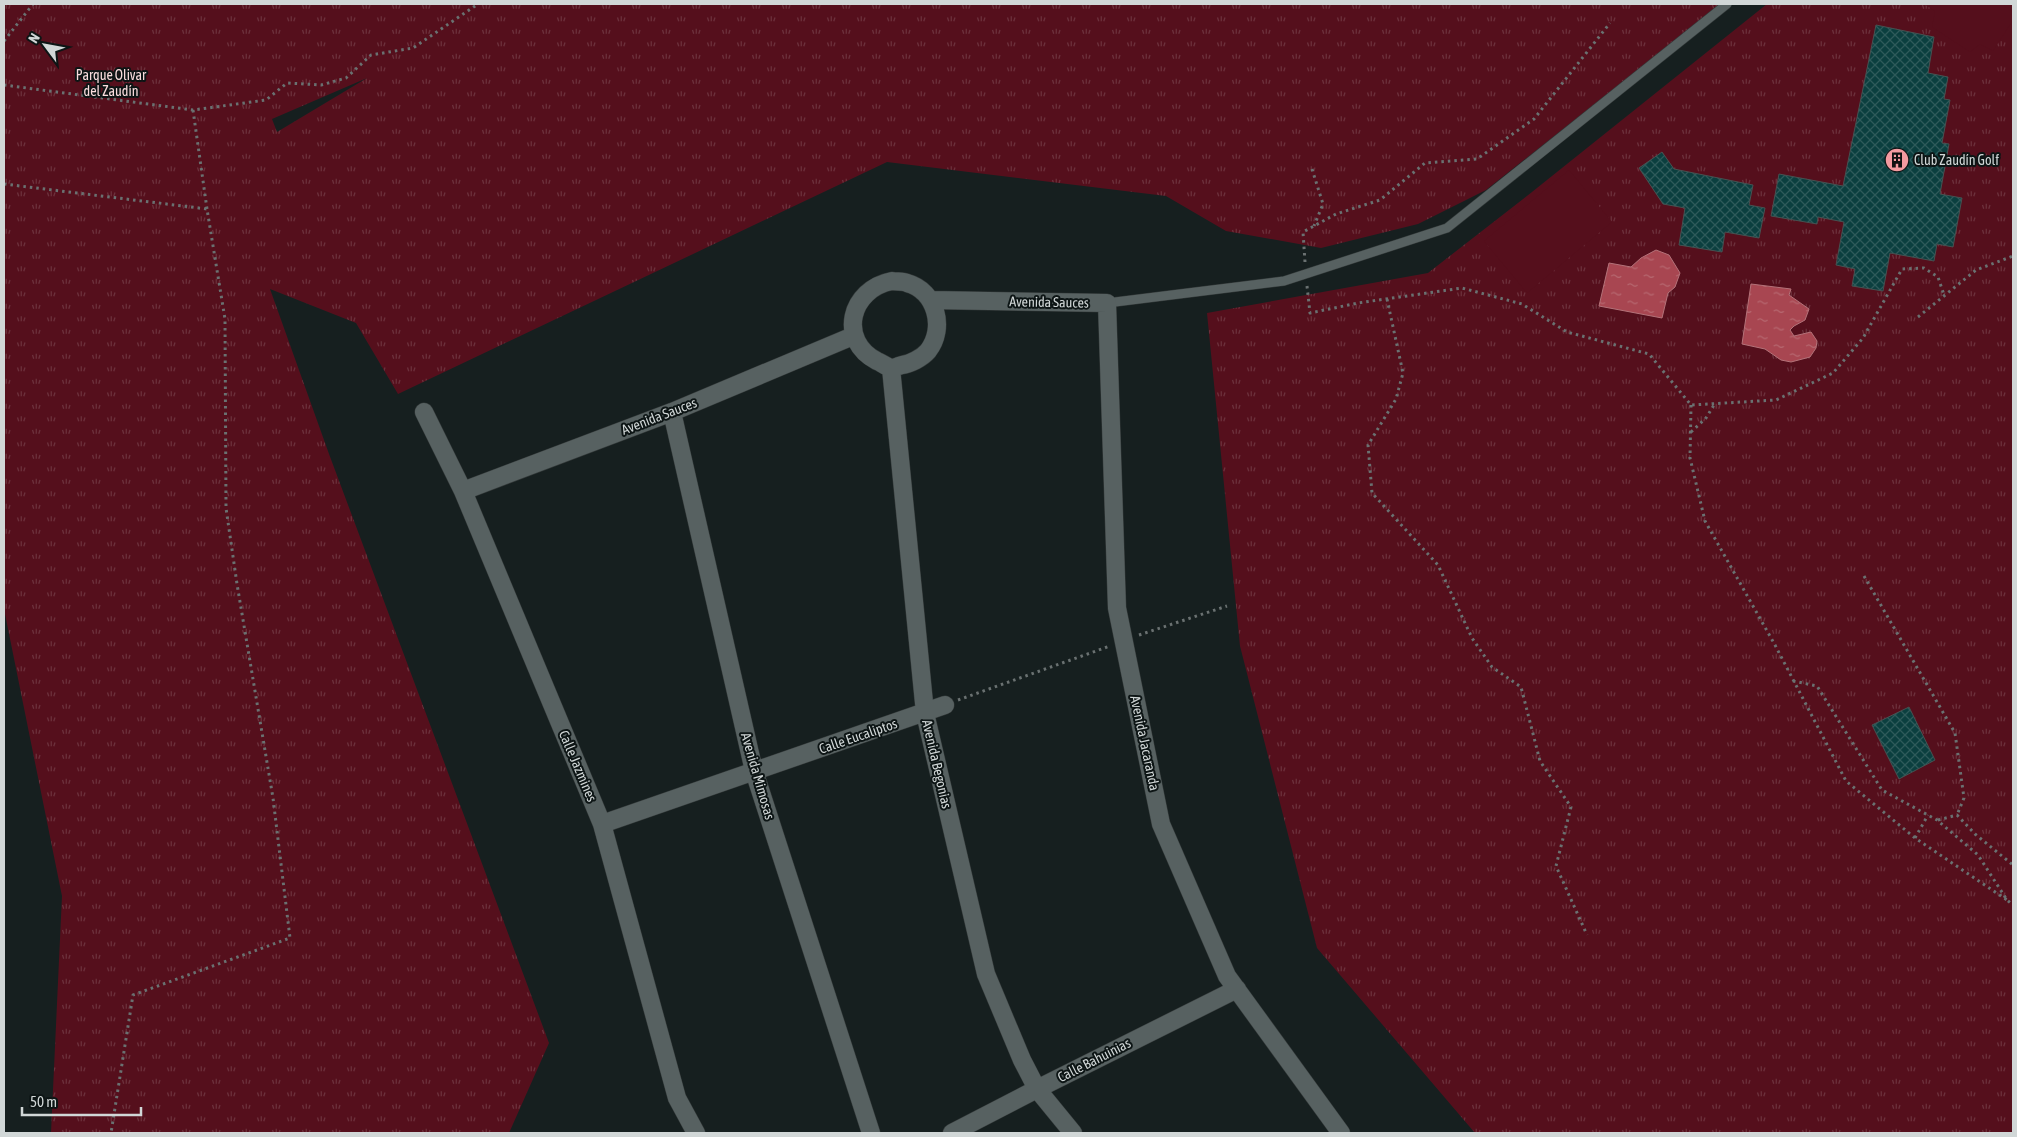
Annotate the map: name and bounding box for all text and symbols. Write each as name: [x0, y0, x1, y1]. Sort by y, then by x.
north arrow: [20, 20, 70, 70]
text: N: [25, 30, 43, 46]
park label: Parque Olivar del Zaudín: [76, 67, 147, 99]
building icon: Club Zaudín Golf: [1884, 147, 1910, 173]
place label: Club Zaudín Golf: [1914, 152, 1999, 168]
street label: Avenida Sauces: [1009, 293, 1089, 311]
street label: Avenida Sauces: [619, 394, 699, 438]
street label: Avenida Jacaranda: [1127, 694, 1163, 792]
street label: Calle Eucaliptos: [817, 715, 899, 757]
street label: Avenida Begonias: [919, 718, 955, 810]
street label: Calle Jazmines: [556, 728, 600, 804]
street label: Avenida Mimosas: [738, 731, 778, 821]
street label: Calle Bahuinias: [1055, 1035, 1133, 1085]
scale bar: [22, 1084, 141, 1116]
text: 50 m: [30, 1093, 57, 1110]

